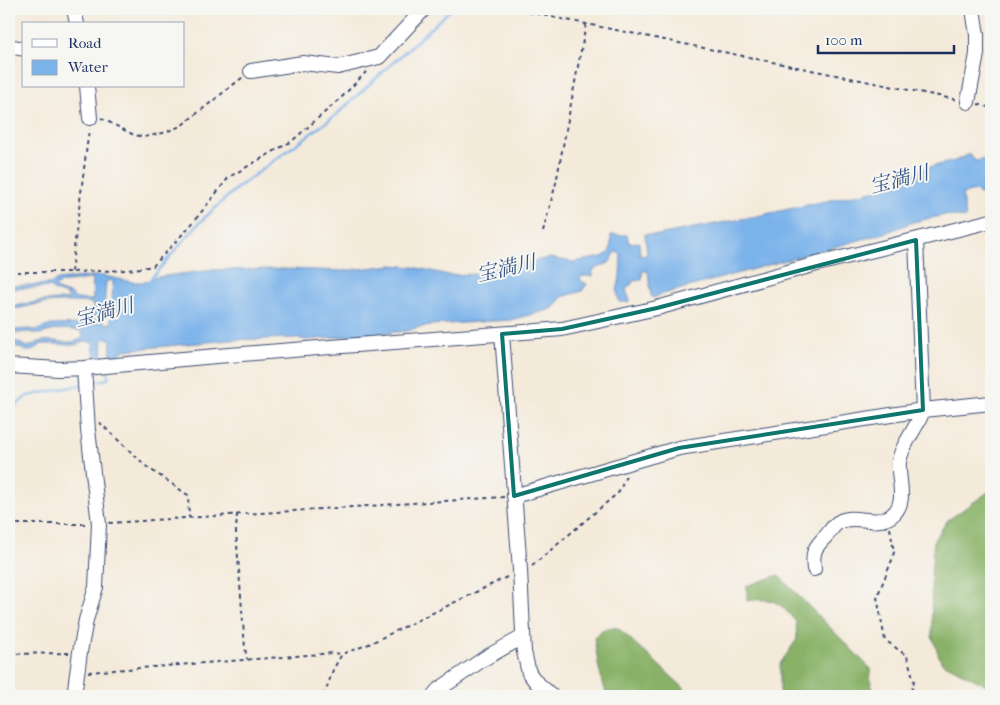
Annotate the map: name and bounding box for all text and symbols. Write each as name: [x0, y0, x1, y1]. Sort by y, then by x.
legend: [22, 22, 185, 88]
scale bar: [818, 22, 954, 54]
text: 100 m: [825, 31, 863, 49]
text: Road: [68, 34, 102, 52]
text: Water: [67, 58, 108, 76]
water label: 宝満川: [867, 161, 933, 198]
water label: 宝満川: [474, 250, 540, 286]
water label: 宝満川: [72, 293, 138, 331]

